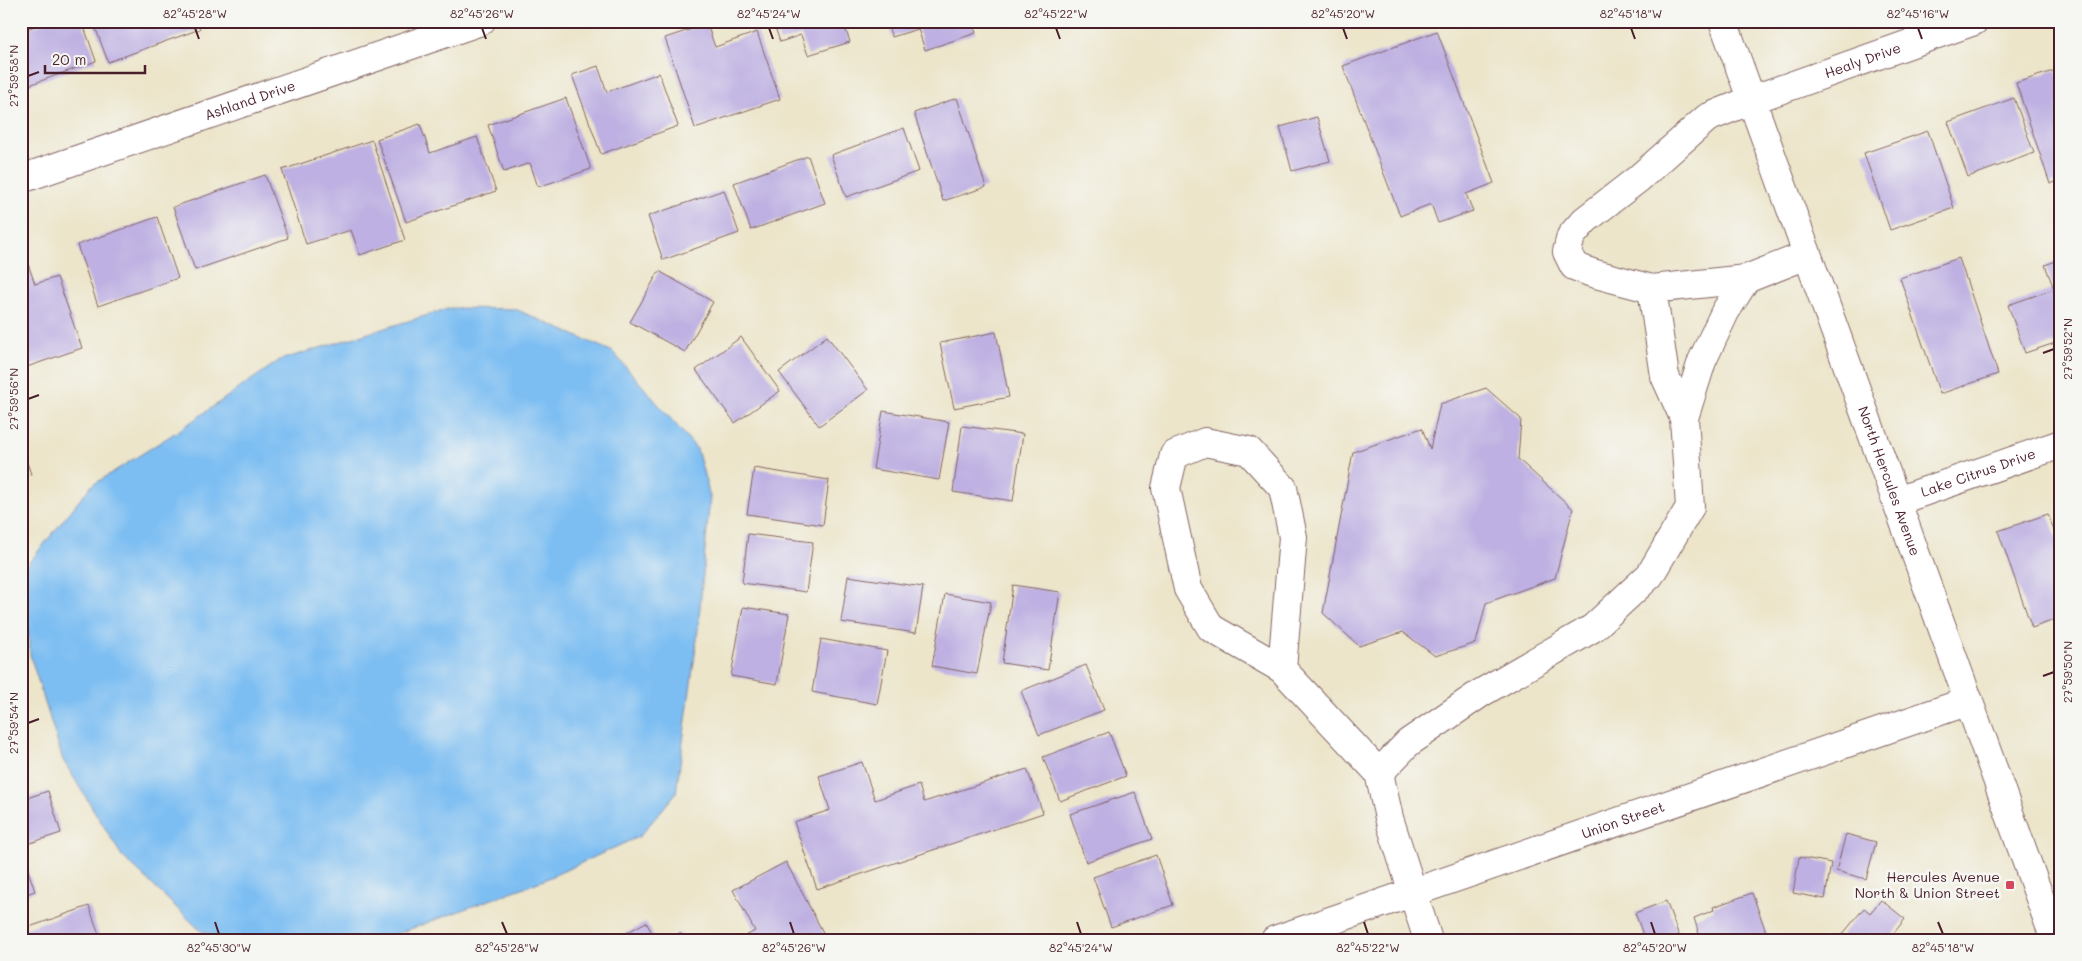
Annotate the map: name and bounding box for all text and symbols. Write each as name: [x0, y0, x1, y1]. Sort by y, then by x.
text: 82°45'28"W: [163, 5, 227, 21]
text: 82°45'26"W: [450, 5, 514, 21]
text: 82°45'24"W: [737, 5, 801, 21]
text: 82°45'22"W: [1024, 5, 1088, 21]
text: 82°45'20"W: [1311, 5, 1375, 21]
text: 82°45'18"W: [1600, 5, 1662, 21]
text: 82°45'16"W: [1887, 5, 1949, 21]
street label: Healy Drive: [1822, 38, 1903, 82]
scale bar: [45, 42, 145, 74]
text: 27°59'58"N: [5, 45, 21, 107]
text: 20 m: [52, 49, 86, 69]
street label: Ashland Drive: [202, 76, 298, 124]
text: 27°59'52"N: [2059, 318, 2075, 380]
text: 27°59'56"N: [5, 368, 21, 430]
street label: North Hercules Avenue: [1854, 403, 1925, 558]
street label: Lake Citrus Drive: [1918, 444, 2038, 501]
text: 27°59'50"N: [2059, 641, 2075, 703]
text: 27°59'54"N: [5, 692, 21, 754]
street label: Union Street: [1579, 797, 1667, 843]
place label: Hercules Avenue North & Union Street: [1855, 867, 2000, 902]
marker: Hercules Avenue North & Union Street: [2004, 879, 2016, 891]
text: 82°45'30"W: [187, 939, 251, 955]
text: 82°45'28"W: [475, 939, 539, 955]
text: 82°45'26"W: [762, 939, 826, 955]
text: 82°45'24"W: [1049, 939, 1113, 955]
text: 82°45'22"W: [1336, 939, 1400, 955]
text: 82°45'20"W: [1623, 939, 1687, 955]
text: 82°45'18"W: [1912, 939, 1974, 955]

